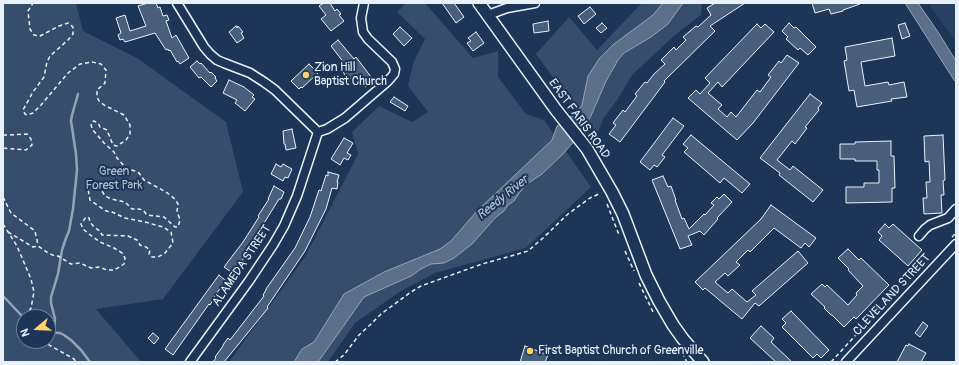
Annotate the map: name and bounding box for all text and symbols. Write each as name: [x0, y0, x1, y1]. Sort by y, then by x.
place label: Zion Hill Baptist Church: [314, 61, 387, 89]
marker: Zion Hill Baptist Church: [301, 70, 311, 80]
street label: EAST FARIS ROAD: [545, 76, 613, 162]
park label: Green Forest Park: [86, 165, 142, 193]
water label: Reedy River: [474, 172, 532, 224]
street label: ALAMEDA STREET: [210, 223, 274, 309]
street label: CLEVELAND STREET: [850, 251, 934, 339]
north arrow: [16, 309, 56, 349]
text: N: [18, 327, 32, 338]
place label: First Baptist Church of Greenville: [538, 344, 703, 358]
marker: First Baptist Church of Greenville: [525, 346, 535, 356]

